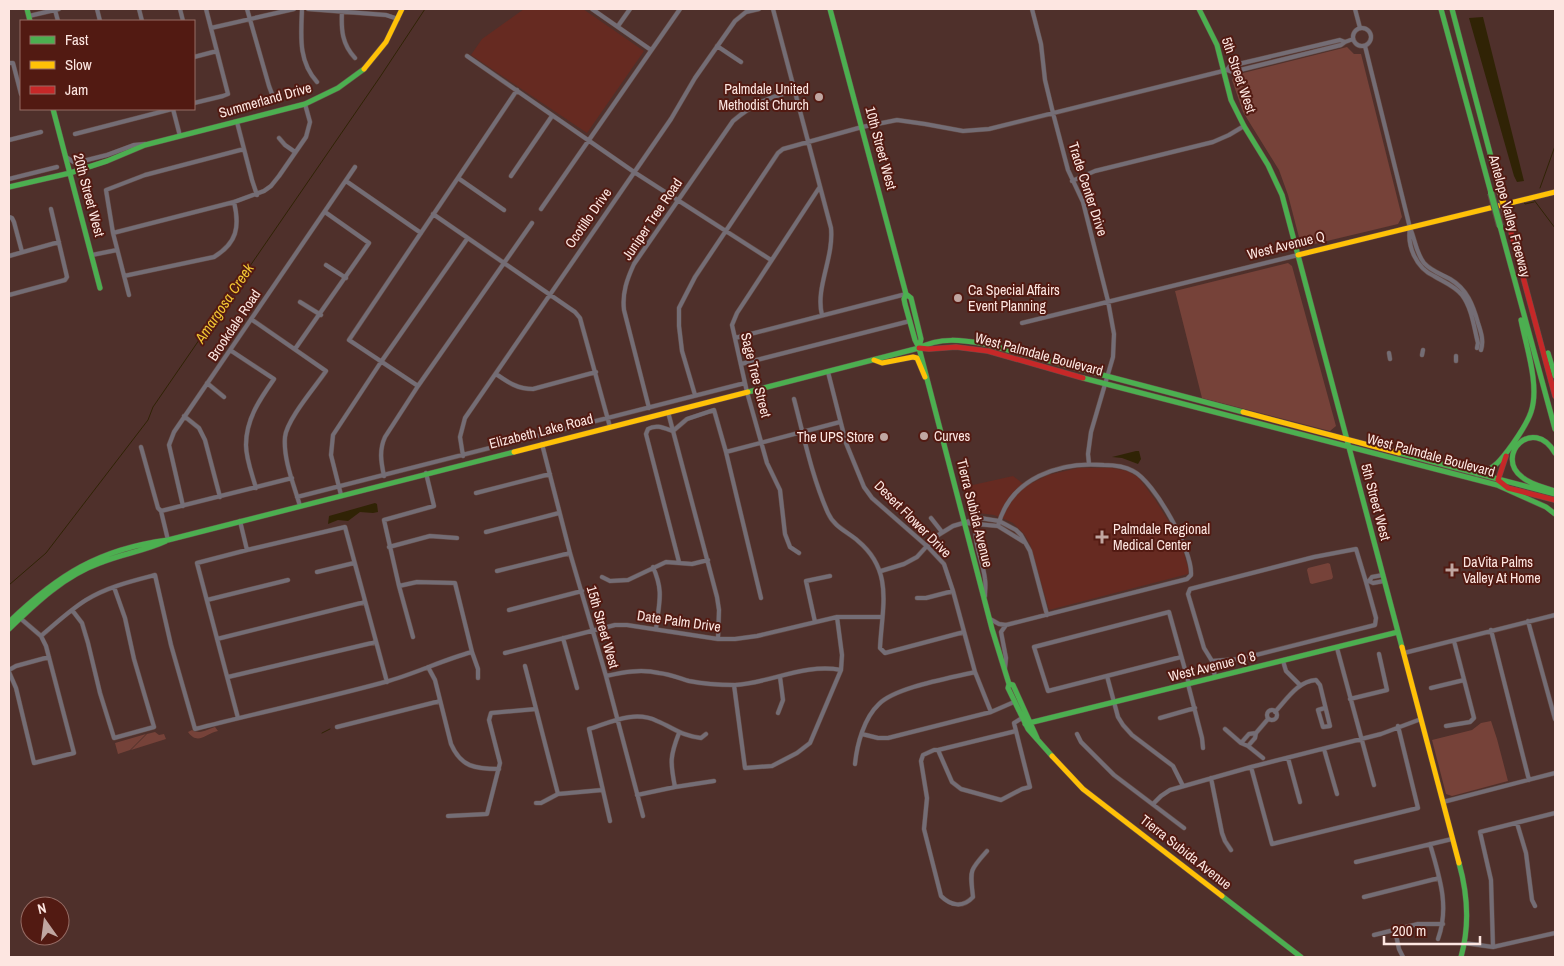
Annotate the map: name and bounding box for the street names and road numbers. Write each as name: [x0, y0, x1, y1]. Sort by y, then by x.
street label: 5th Street West: [1218, 35, 1260, 115]
street label: Summerland Drive: [217, 78, 313, 122]
street label: 10th Street West: [861, 104, 901, 192]
street label: Trade Center Drive: [1064, 140, 1112, 238]
street label: 20th Street West: [69, 151, 109, 239]
street label: Antelope Valley Freeway: [1485, 152, 1535, 280]
street label: Juniper Tree Road: [618, 175, 686, 263]
street label: Ocotillo Drive: [561, 184, 615, 252]
street label: West Avenue Q: [1245, 227, 1327, 263]
street label: Brookdale Road: [204, 286, 264, 364]
street label: West Palmdale Boulevard: [973, 328, 1105, 380]
street label: Sage Tree Street: [737, 331, 775, 419]
street label: Elizabeth Lake Road: [487, 409, 595, 453]
street label: West Palmdale Boulevard: [1365, 429, 1497, 481]
street label: Tierra Subida Avenue: [953, 457, 997, 569]
street label: 5th Street West: [1357, 462, 1395, 542]
street label: Desert Flower Drive: [871, 477, 955, 561]
street label: 15th Street West: [583, 584, 623, 670]
street label: Date Palm Drive: [636, 606, 722, 636]
street label: West Avenue Q 8: [1167, 647, 1257, 685]
street label: Tierra Subida Avenue: [1137, 811, 1235, 893]

